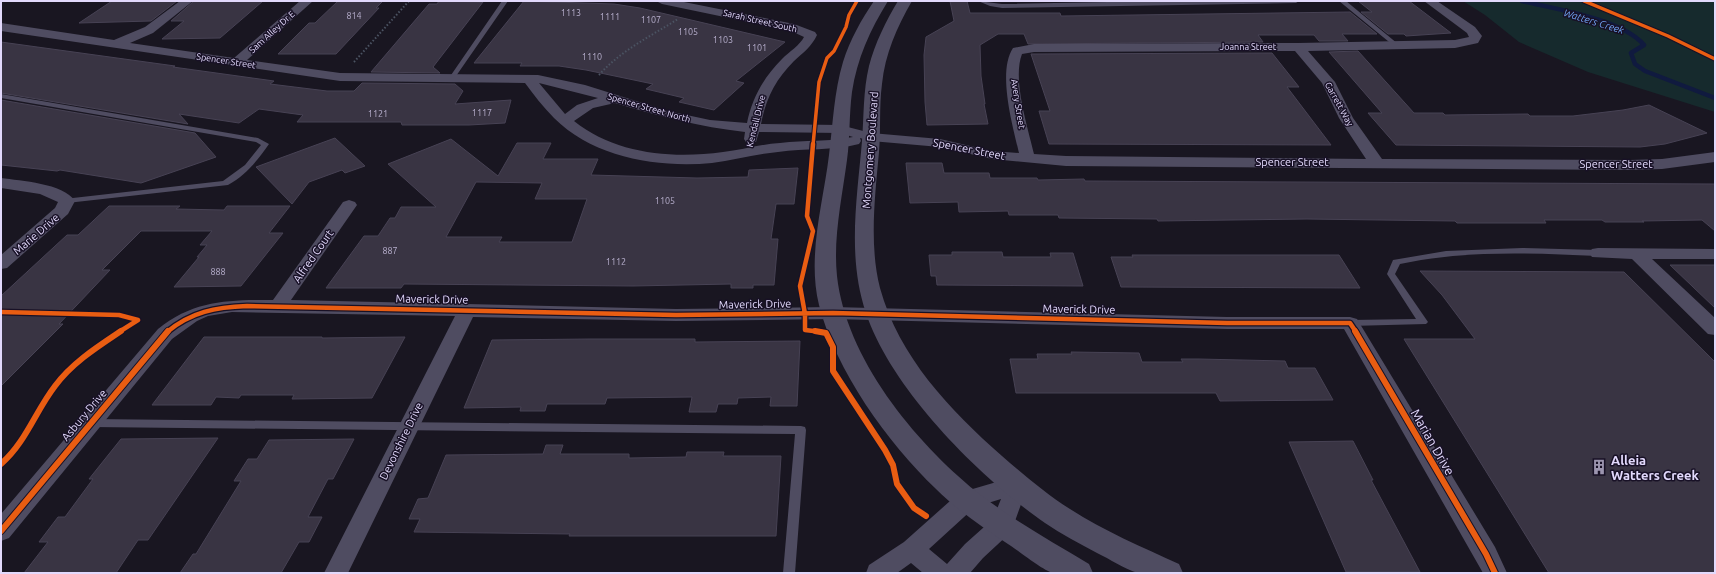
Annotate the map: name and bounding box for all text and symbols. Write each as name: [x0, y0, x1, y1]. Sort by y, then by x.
water label: Watters Creek: [1562, 7, 1626, 36]
house number: 1113: [561, 8, 581, 18]
street label: Sarah Street South: [722, 8, 798, 34]
street label: Sam Alley Dr E: [247, 9, 297, 55]
house number: 814: [346, 11, 362, 21]
house number: 1111: [600, 12, 620, 22]
house number: 1107: [641, 15, 661, 25]
house number: 1105: [678, 27, 698, 37]
house number: 1103: [713, 35, 733, 45]
street label: Joanna Street: [1220, 42, 1277, 52]
house number: 1101: [747, 43, 767, 53]
street label: Spencer Street: [196, 51, 257, 71]
house number: 1110: [582, 52, 602, 62]
street label: Avery Street: [1009, 78, 1027, 130]
street label: Garrett Way: [1323, 80, 1355, 128]
street label: Spencer Street North: [606, 91, 692, 125]
street label: Montgomery Boulevard: [860, 91, 880, 209]
street label: Kendall Drive: [745, 94, 767, 148]
house number: 1117: [472, 108, 492, 118]
house number: 1121: [368, 109, 388, 119]
street label: Spencer Street: [932, 136, 1007, 162]
street label: Spencer Street: [1255, 156, 1329, 168]
street label: Spencer Street: [1579, 158, 1653, 170]
house number: 1105: [655, 196, 675, 206]
street label: Marie Drive: [11, 211, 61, 257]
street label: Alfred Court: [290, 227, 336, 285]
house number: 887: [382, 246, 398, 256]
house number: 1112: [606, 257, 626, 267]
house number: 888: [210, 267, 226, 277]
street label: Maverick Drive: [396, 292, 468, 306]
street label: Maverick Drive: [719, 297, 791, 311]
street label: Maverick Drive: [1043, 302, 1115, 316]
street label: Asbury Drive: [59, 387, 109, 443]
street label: Devonshire Drive: [377, 400, 425, 482]
street label: Marian Drive: [1408, 407, 1458, 477]
place label: Alleia Watters Creek: [1611, 453, 1700, 482]
building icon: Alleia Watters Creek: [1590, 458, 1608, 476]

